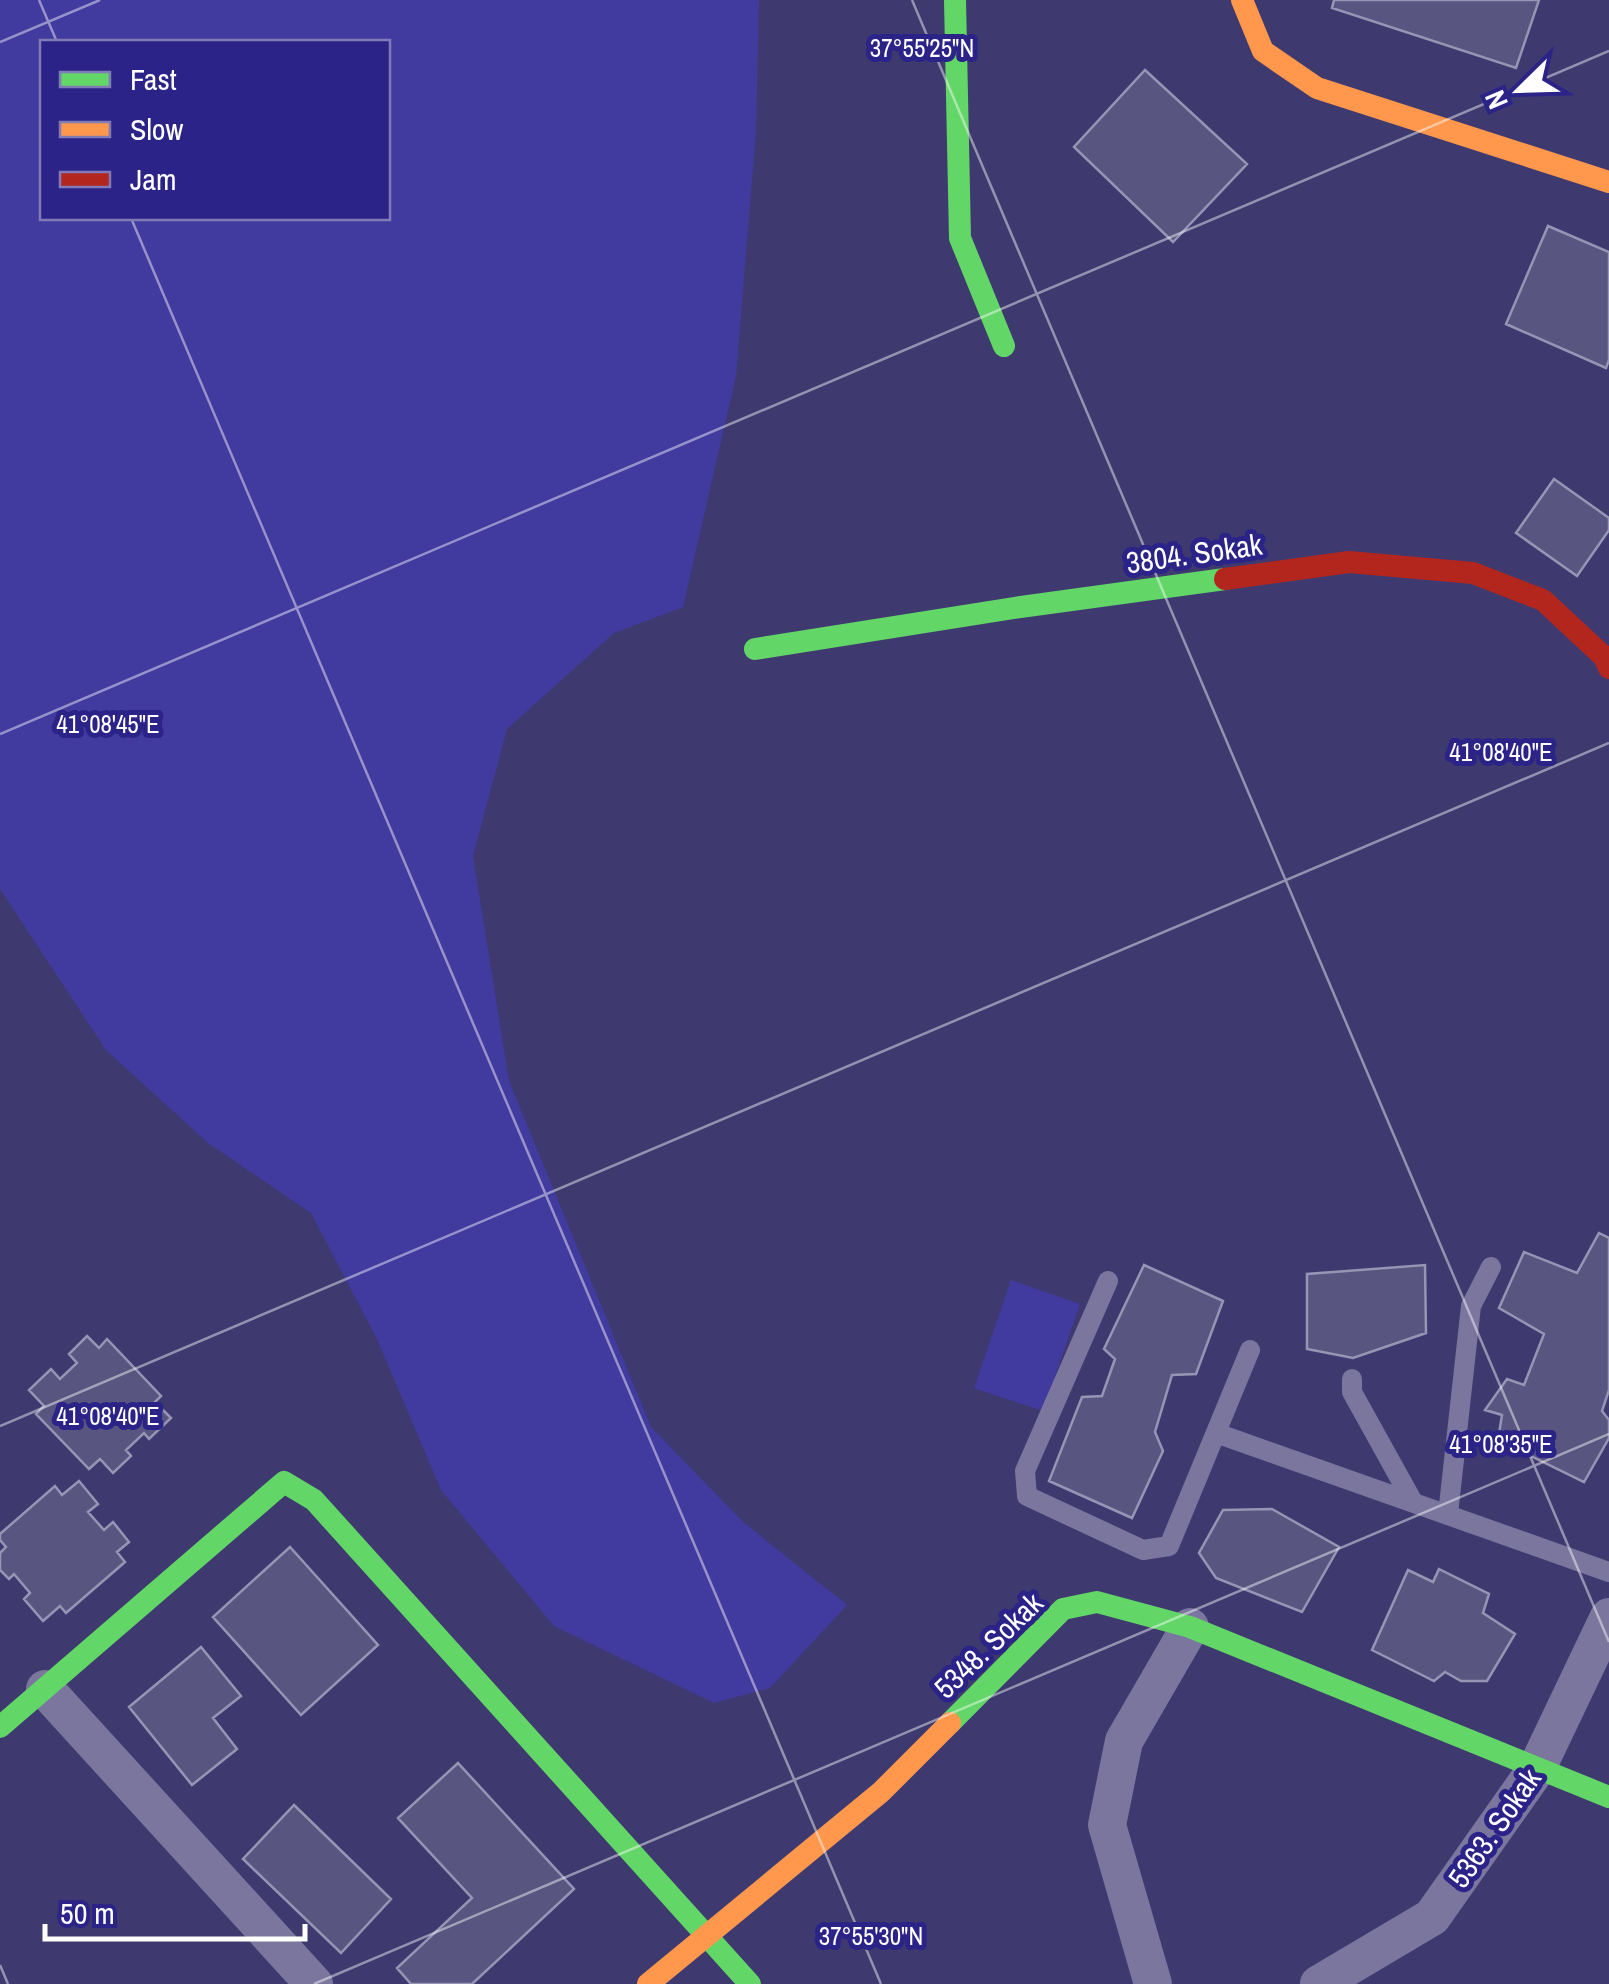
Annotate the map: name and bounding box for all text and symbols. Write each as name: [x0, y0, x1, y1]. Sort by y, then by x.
text: 37°55'25"N: [870, 31, 974, 65]
legend: [40, 40, 390, 220]
north arrow: [1469, 40, 1569, 140]
text: Fast: [130, 59, 177, 99]
text: N: [1475, 85, 1517, 115]
text: Slow: [130, 109, 184, 149]
text: Jam: [130, 159, 176, 199]
street label: 3804. Sokak: [1123, 524, 1265, 582]
text: 41°08'45"E: [56, 707, 160, 741]
text: 41°08'40"E: [1449, 735, 1553, 769]
text: 41°08'40"E: [56, 1399, 160, 1433]
text: 41°08'35"E: [1449, 1427, 1553, 1461]
street label: 5348. Sokak: [925, 1583, 1052, 1707]
street label: 5363. Sokak: [1438, 1760, 1550, 1895]
scale bar: [45, 1879, 305, 1941]
text: 50 m: [60, 1893, 115, 1933]
text: 37°55'30"N: [819, 1919, 923, 1953]

